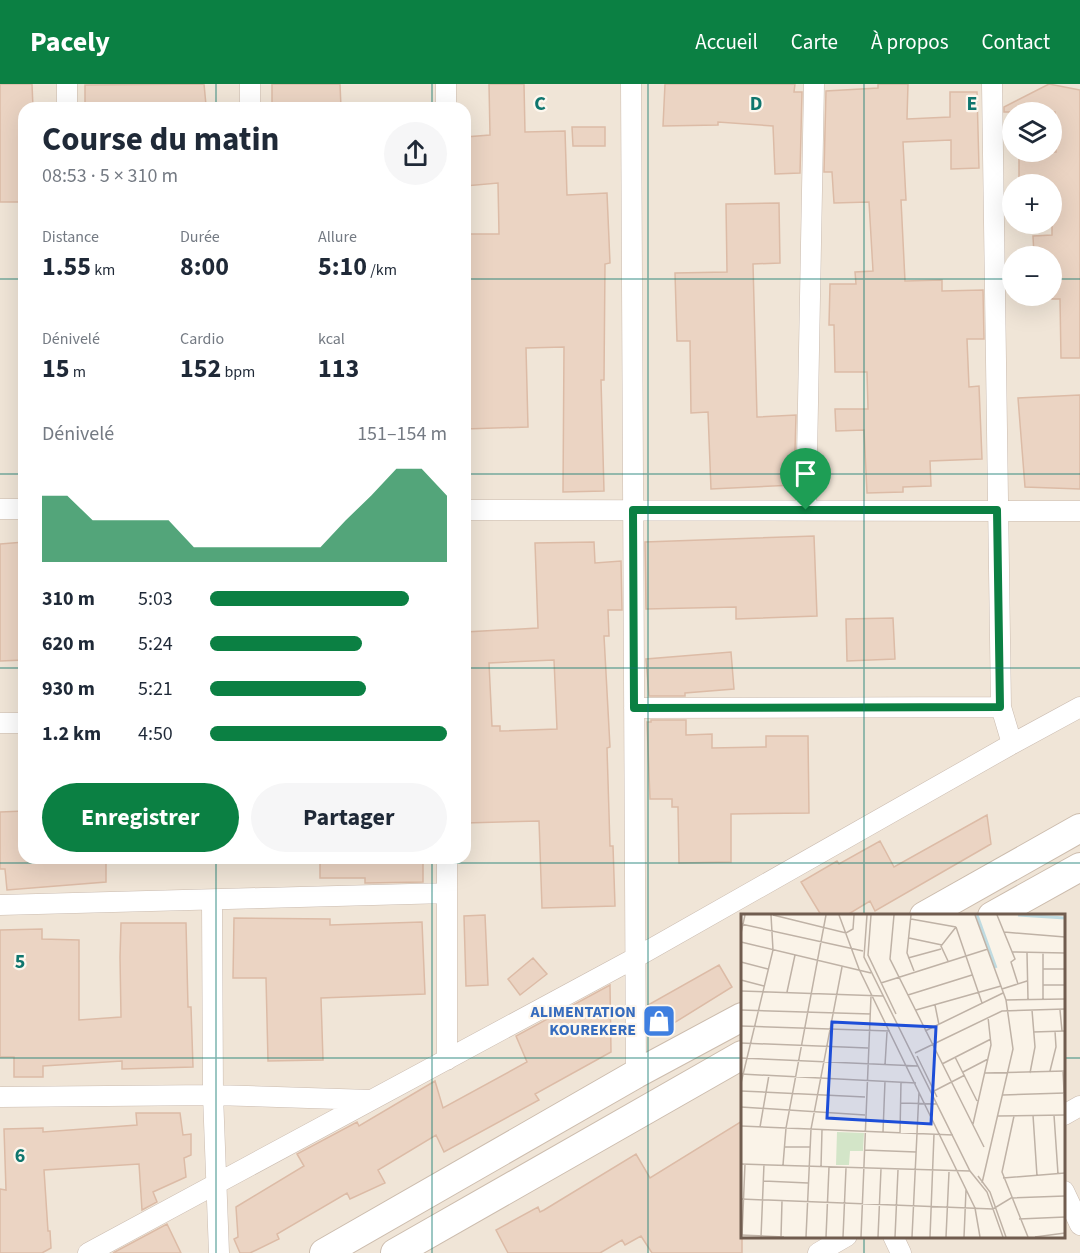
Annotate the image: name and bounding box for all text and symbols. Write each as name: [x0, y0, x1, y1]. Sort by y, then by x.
text: Pacely: [30, 22, 110, 62]
text: Accueil: [695, 27, 758, 57]
text: Carte: [791, 27, 838, 57]
text: À propos: [871, 27, 948, 57]
text: Contact: [981, 27, 1050, 57]
text: C: [534, 90, 546, 118]
text: D: [750, 90, 762, 118]
text: E: [967, 90, 977, 118]
map controls: [1002, 102, 1062, 306]
button: layers: [1002, 102, 1062, 162]
text: Course du matin: [42, 116, 279, 163]
button: share: [384, 122, 447, 185]
text: 08:53 · 5 × 310 m: [42, 162, 178, 190]
button: +: [1002, 174, 1062, 234]
text: Distance: [42, 226, 99, 248]
text: Durée: [180, 226, 220, 248]
text: Allure: [318, 226, 357, 248]
button: −: [1002, 246, 1062, 306]
text: 1.55: [42, 248, 91, 285]
text: 8:00: [180, 248, 229, 285]
text: 5:10: [318, 248, 367, 285]
text: km: [91, 259, 115, 281]
text: /km: [367, 259, 397, 281]
text: Dénivelé: [42, 328, 100, 350]
text: Cardio: [180, 328, 224, 350]
text: kcal: [318, 328, 345, 350]
text: 15: [42, 350, 69, 387]
text: 152: [180, 350, 221, 387]
text: 113: [318, 350, 359, 387]
text: m: [69, 361, 86, 383]
text: bpm: [221, 361, 255, 383]
text: Dénivelé: [42, 420, 114, 448]
text: 151–154 m: [357, 420, 447, 448]
pin: [780, 448, 831, 510]
icon: arrive: [789, 457, 822, 490]
text: 310 m: [42, 585, 95, 613]
text: 5:03: [138, 585, 173, 613]
text: 620 m: [42, 630, 95, 658]
text: 5:24: [138, 630, 173, 658]
text: 930 m: [42, 675, 95, 703]
text: 5:21: [138, 675, 173, 703]
text: 1.2 km: [42, 720, 101, 748]
text: 4:50: [138, 720, 173, 748]
button: Enregistrer: [42, 783, 239, 852]
button: Partager: [251, 783, 447, 852]
inset map: [741, 914, 1065, 1238]
text: 5: [15, 948, 25, 976]
place label: ALIMENTATION KOUREKERE: [530, 1001, 636, 1041]
shop icon: ALIMENTATION KOUREKERE: [641, 1003, 677, 1039]
text: 6: [15, 1142, 25, 1170]

